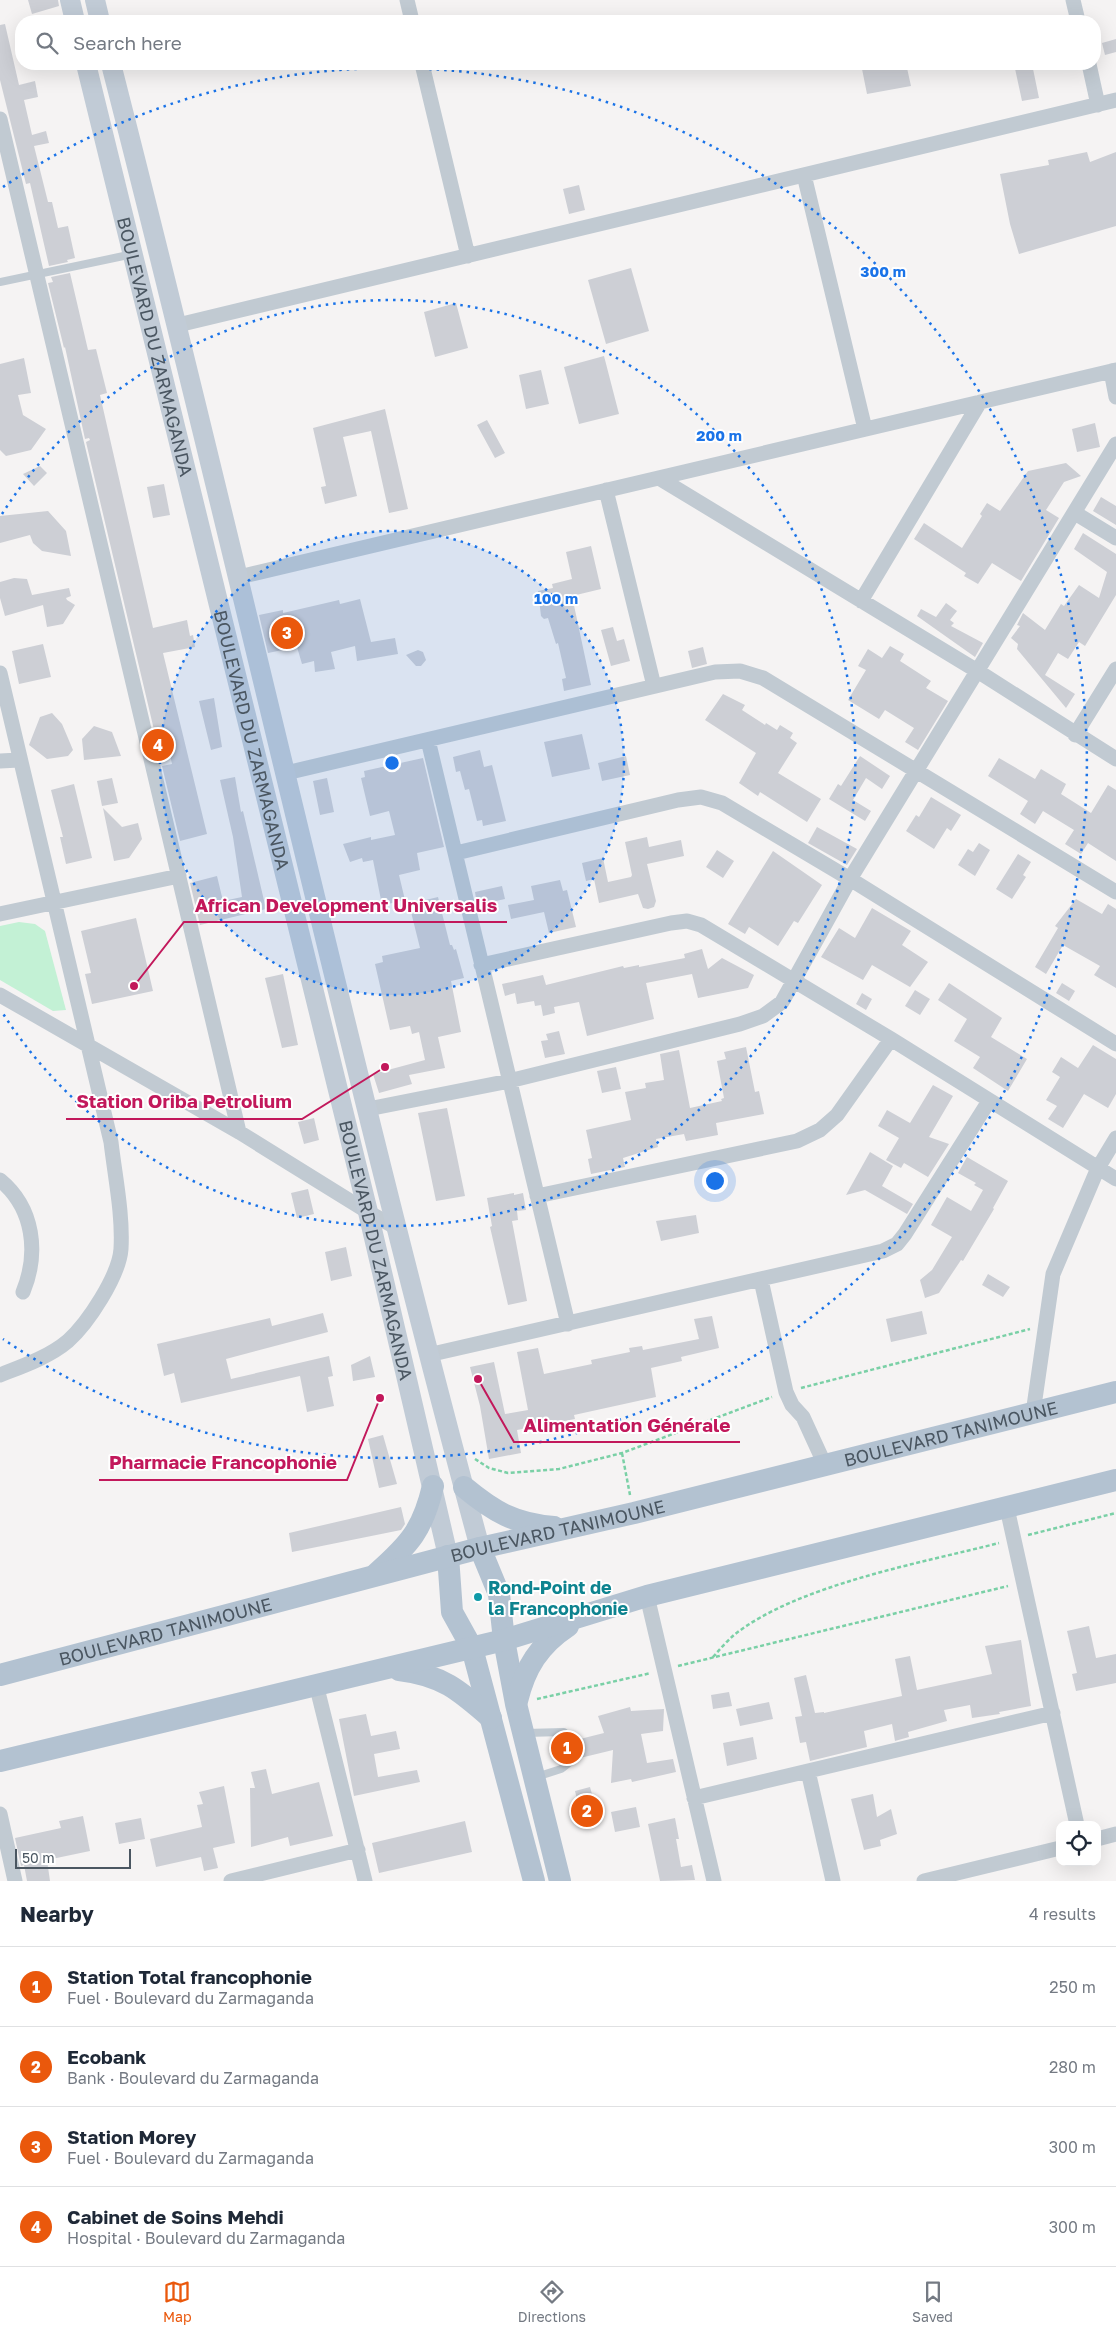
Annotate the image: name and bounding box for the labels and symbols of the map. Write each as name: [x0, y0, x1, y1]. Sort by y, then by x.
street label: BOULEVARD DU ZARMAGANDA: [113, 214, 198, 479]
text: 300 m: [860, 262, 906, 280]
text: 200 m: [696, 426, 742, 444]
text: 100 m: [534, 589, 578, 607]
street label: BOULEVARD DU ZARMAGANDA: [210, 608, 295, 872]
pin: 3: [271, 614, 303, 652]
pin: 4: [142, 726, 174, 764]
centre of rings: [383, 754, 401, 772]
callout: African Development Universalis: [184, 888, 507, 922]
text: African Development Universalis: [195, 893, 498, 916]
callout: Station Oriba Petrolium: [66, 1085, 302, 1119]
text: Station Oriba Petrolium: [76, 1089, 292, 1112]
street label: BOULEVARD DU ZARMAGANDA: [335, 1118, 418, 1382]
your location: [702, 1168, 728, 1194]
street label: BOULEVARD TANIMOUNE: [842, 1396, 1060, 1471]
callout: Alimentation Générale: [514, 1408, 740, 1442]
text: Alimentation Générale: [524, 1413, 730, 1436]
callout: Pharmacie Francophonie: [99, 1446, 347, 1480]
text: Pharmacie Francophonie: [109, 1450, 337, 1473]
street label: BOULEVARD TANIMOUNE: [448, 1495, 667, 1566]
place label: Rond-Point de la Francophonie: [488, 1576, 628, 1619]
marker: Rond-Point de la Francophonie: [472, 1591, 484, 1603]
street label: BOULEVARD TANIMOUNE: [56, 1593, 274, 1670]
pin: 1: [551, 1729, 583, 1767]
pin: 2: [571, 1792, 603, 1830]
scale bar: [15, 1846, 131, 1869]

